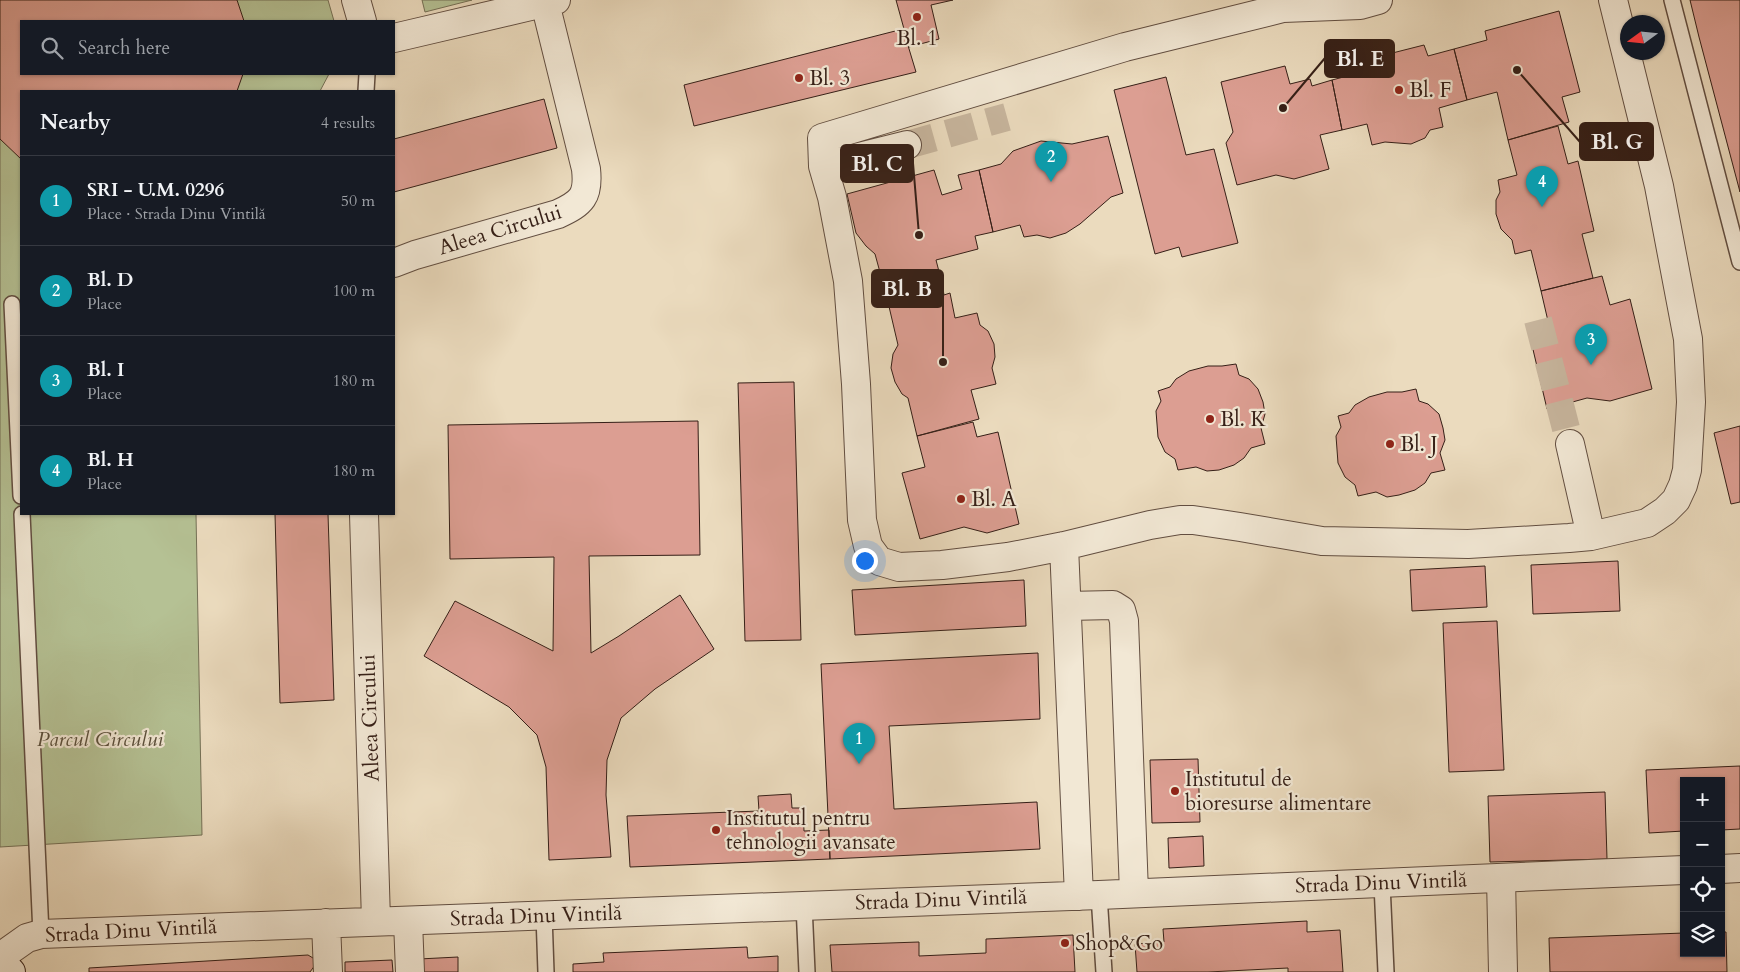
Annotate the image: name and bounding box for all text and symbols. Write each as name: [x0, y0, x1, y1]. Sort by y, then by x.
marker: Bl. 1: [911, 11, 923, 23]
north arrow: [1620, 15, 1665, 60]
search box: [20, 20, 395, 75]
place label: Bl. 1: [896, 24, 938, 53]
icon: search: [38, 34, 66, 62]
text: Search here: [78, 35, 170, 61]
callout: Bl. E: [1325, 40, 1394, 77]
text: Bl. E: [1336, 44, 1384, 74]
place label: Bl. 3: [809, 64, 850, 93]
marker: Bl. 3: [793, 72, 805, 84]
place label: Bl. F: [1409, 76, 1452, 105]
marker: Bl. F: [1393, 84, 1405, 96]
text: Nearby: [40, 108, 111, 137]
text: 4 results: [321, 112, 375, 134]
callout: Bl. G: [1580, 123, 1653, 160]
text: Bl. G: [1591, 127, 1643, 157]
pin: 2: [1035, 141, 1067, 182]
callout: Bl. C: [841, 145, 913, 182]
text: Bl. C: [851, 149, 903, 179]
pin: 4: [1526, 166, 1558, 207]
text: SRI - U.M. 0296: [87, 177, 224, 203]
text: 1: [52, 190, 60, 212]
text: 50 m: [341, 190, 375, 212]
street label: Aleea Circului: [435, 197, 565, 263]
text: Place · Strada Dinu Vintilă: [87, 203, 266, 225]
text: Bl. D: [87, 267, 133, 293]
callout: Bl. B: [872, 270, 943, 307]
text: Bl. B: [882, 274, 932, 304]
text: 2: [52, 280, 60, 302]
text: 100 m: [333, 280, 375, 302]
text: Place: [87, 293, 122, 315]
pin: 3: [1575, 324, 1607, 365]
text: Bl. I: [87, 357, 124, 383]
text: 3: [52, 370, 60, 392]
text: 180 m: [333, 370, 375, 392]
text: Place: [87, 383, 122, 405]
place label: Bl. K: [1220, 405, 1267, 434]
marker: Bl. K: [1204, 413, 1216, 425]
place label: Bl. J: [1400, 430, 1438, 459]
marker: Bl. J: [1384, 438, 1396, 450]
text: Bl. H: [87, 447, 134, 473]
text: 4: [52, 460, 60, 482]
text: 180 m: [333, 460, 375, 482]
text: Place: [87, 473, 122, 495]
place label: Bl. A: [971, 485, 1017, 514]
marker: Bl. A: [955, 493, 967, 505]
your location: [852, 548, 878, 574]
street label: Aleea Circului: [353, 654, 387, 782]
pin: 1: [843, 723, 875, 764]
park label: Parcul Circului: [37, 725, 163, 754]
place label: Institutul de bioresurse alimentare: [1185, 765, 1372, 818]
map controls: [1680, 777, 1725, 957]
button: +: [1680, 777, 1725, 822]
marker: Institutul de bioresurse alimentare: [1169, 785, 1181, 797]
place label: Institutul pentru tehnologii avansate: [726, 804, 896, 857]
button: −: [1680, 822, 1725, 867]
marker: Institutul pentru tehnologii avansate: [710, 824, 722, 836]
street label: Strada Dinu Vintilă: [1295, 866, 1467, 900]
button: locate: [1680, 867, 1725, 912]
street label: Strada Dinu Vintilă: [855, 883, 1027, 917]
street label: Strada Dinu Vintilă: [450, 899, 622, 933]
street label: Strada Dinu Vintilă: [44, 912, 218, 950]
button: layers: [1680, 912, 1725, 957]
place label: Shop&Go: [1075, 929, 1163, 958]
marker: Shop&Go: [1059, 937, 1071, 949]

